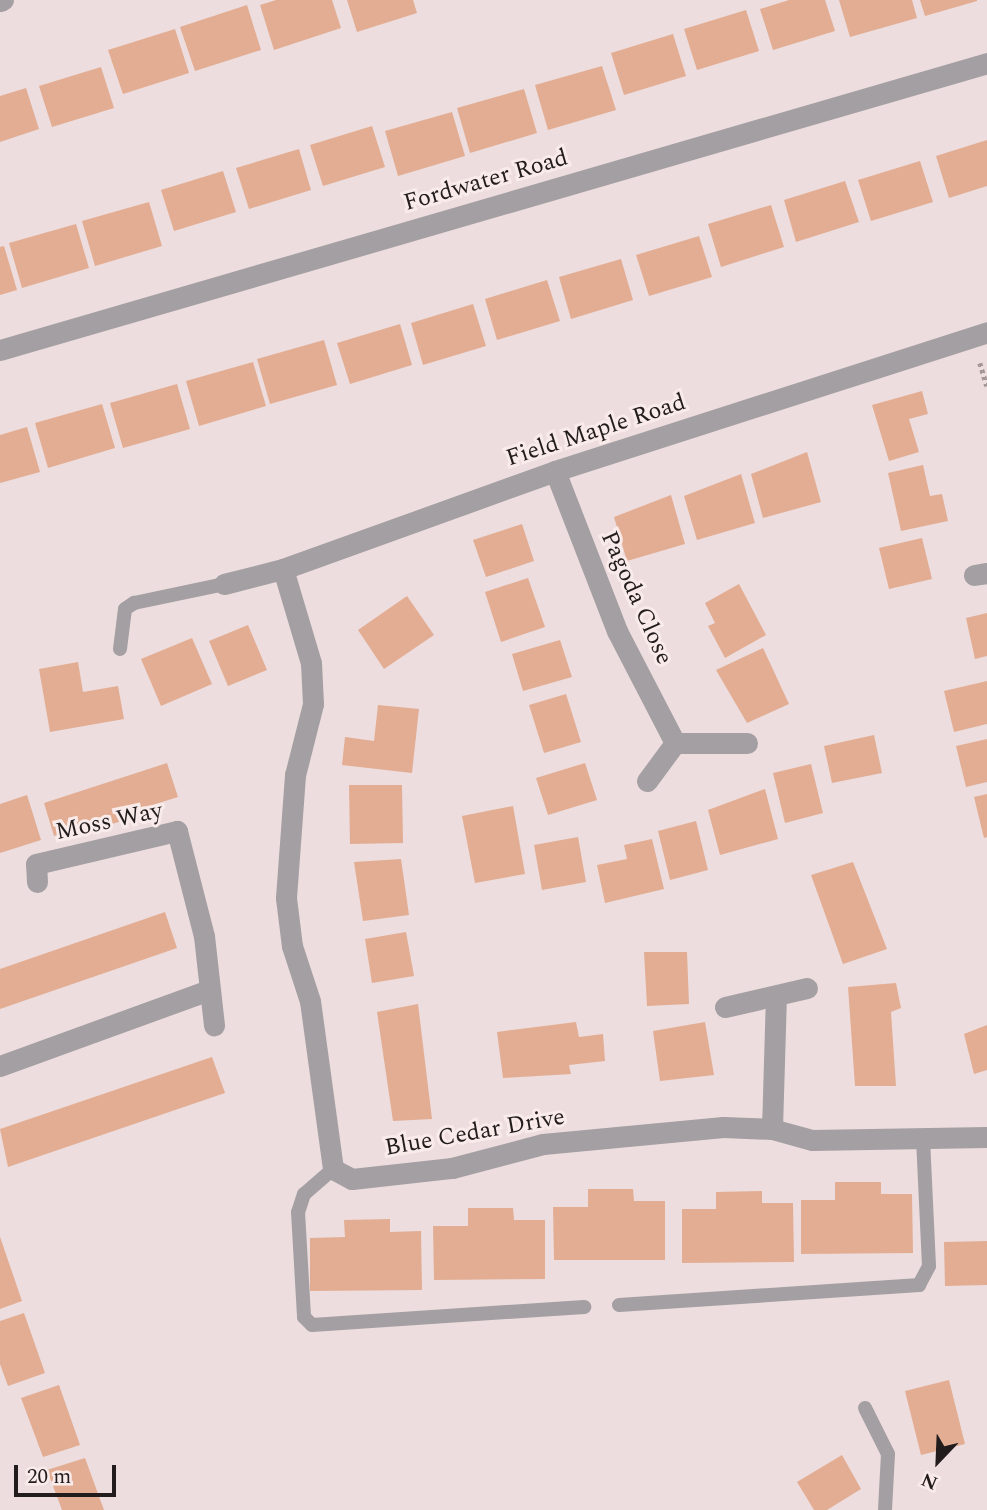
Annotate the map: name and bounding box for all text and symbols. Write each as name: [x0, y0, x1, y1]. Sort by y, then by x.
street label: Fordwater Road: [401, 144, 571, 218]
street label: Field Maple Road: [503, 388, 689, 474]
street label: Pagoda Close: [594, 527, 678, 669]
street label: Moss Way: [53, 797, 165, 847]
street label: Blue Cedar Drive: [383, 1103, 567, 1163]
north arrow: [903, 1426, 973, 1496]
scale bar: [18, 1450, 119, 1494]
text: 20 m: [27, 1461, 71, 1493]
text: N: [917, 1464, 942, 1497]

